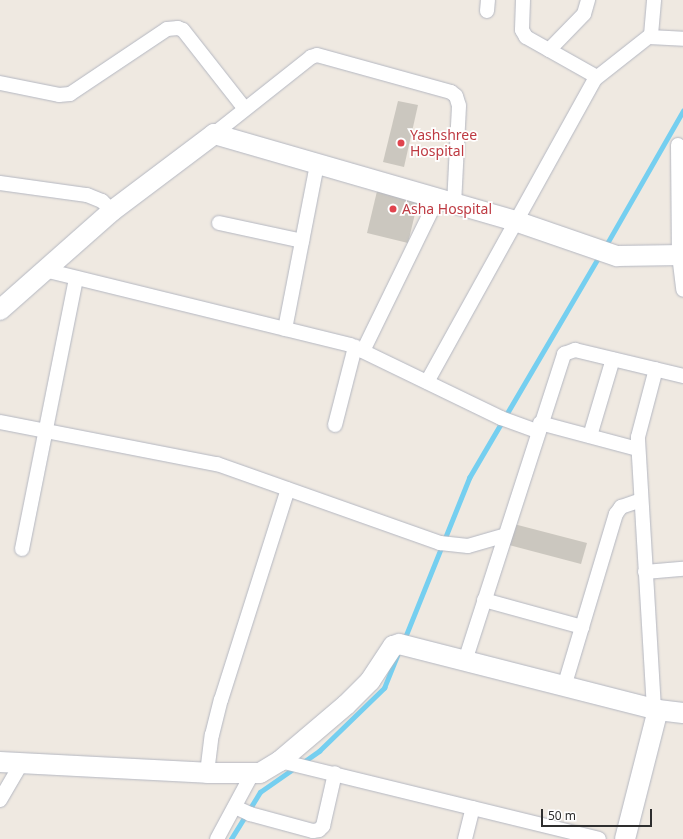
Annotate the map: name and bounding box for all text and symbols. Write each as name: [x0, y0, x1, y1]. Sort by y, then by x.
place label: Yashshree Hospital: [410, 127, 477, 160]
marker: Yashshree Hospital: [395, 137, 407, 149]
place label: Asha Hospital: [402, 201, 492, 217]
marker: Asha Hospital: [387, 203, 399, 215]
scale bar: [543, 801, 654, 827]
text: 50 m: [548, 807, 576, 824]

